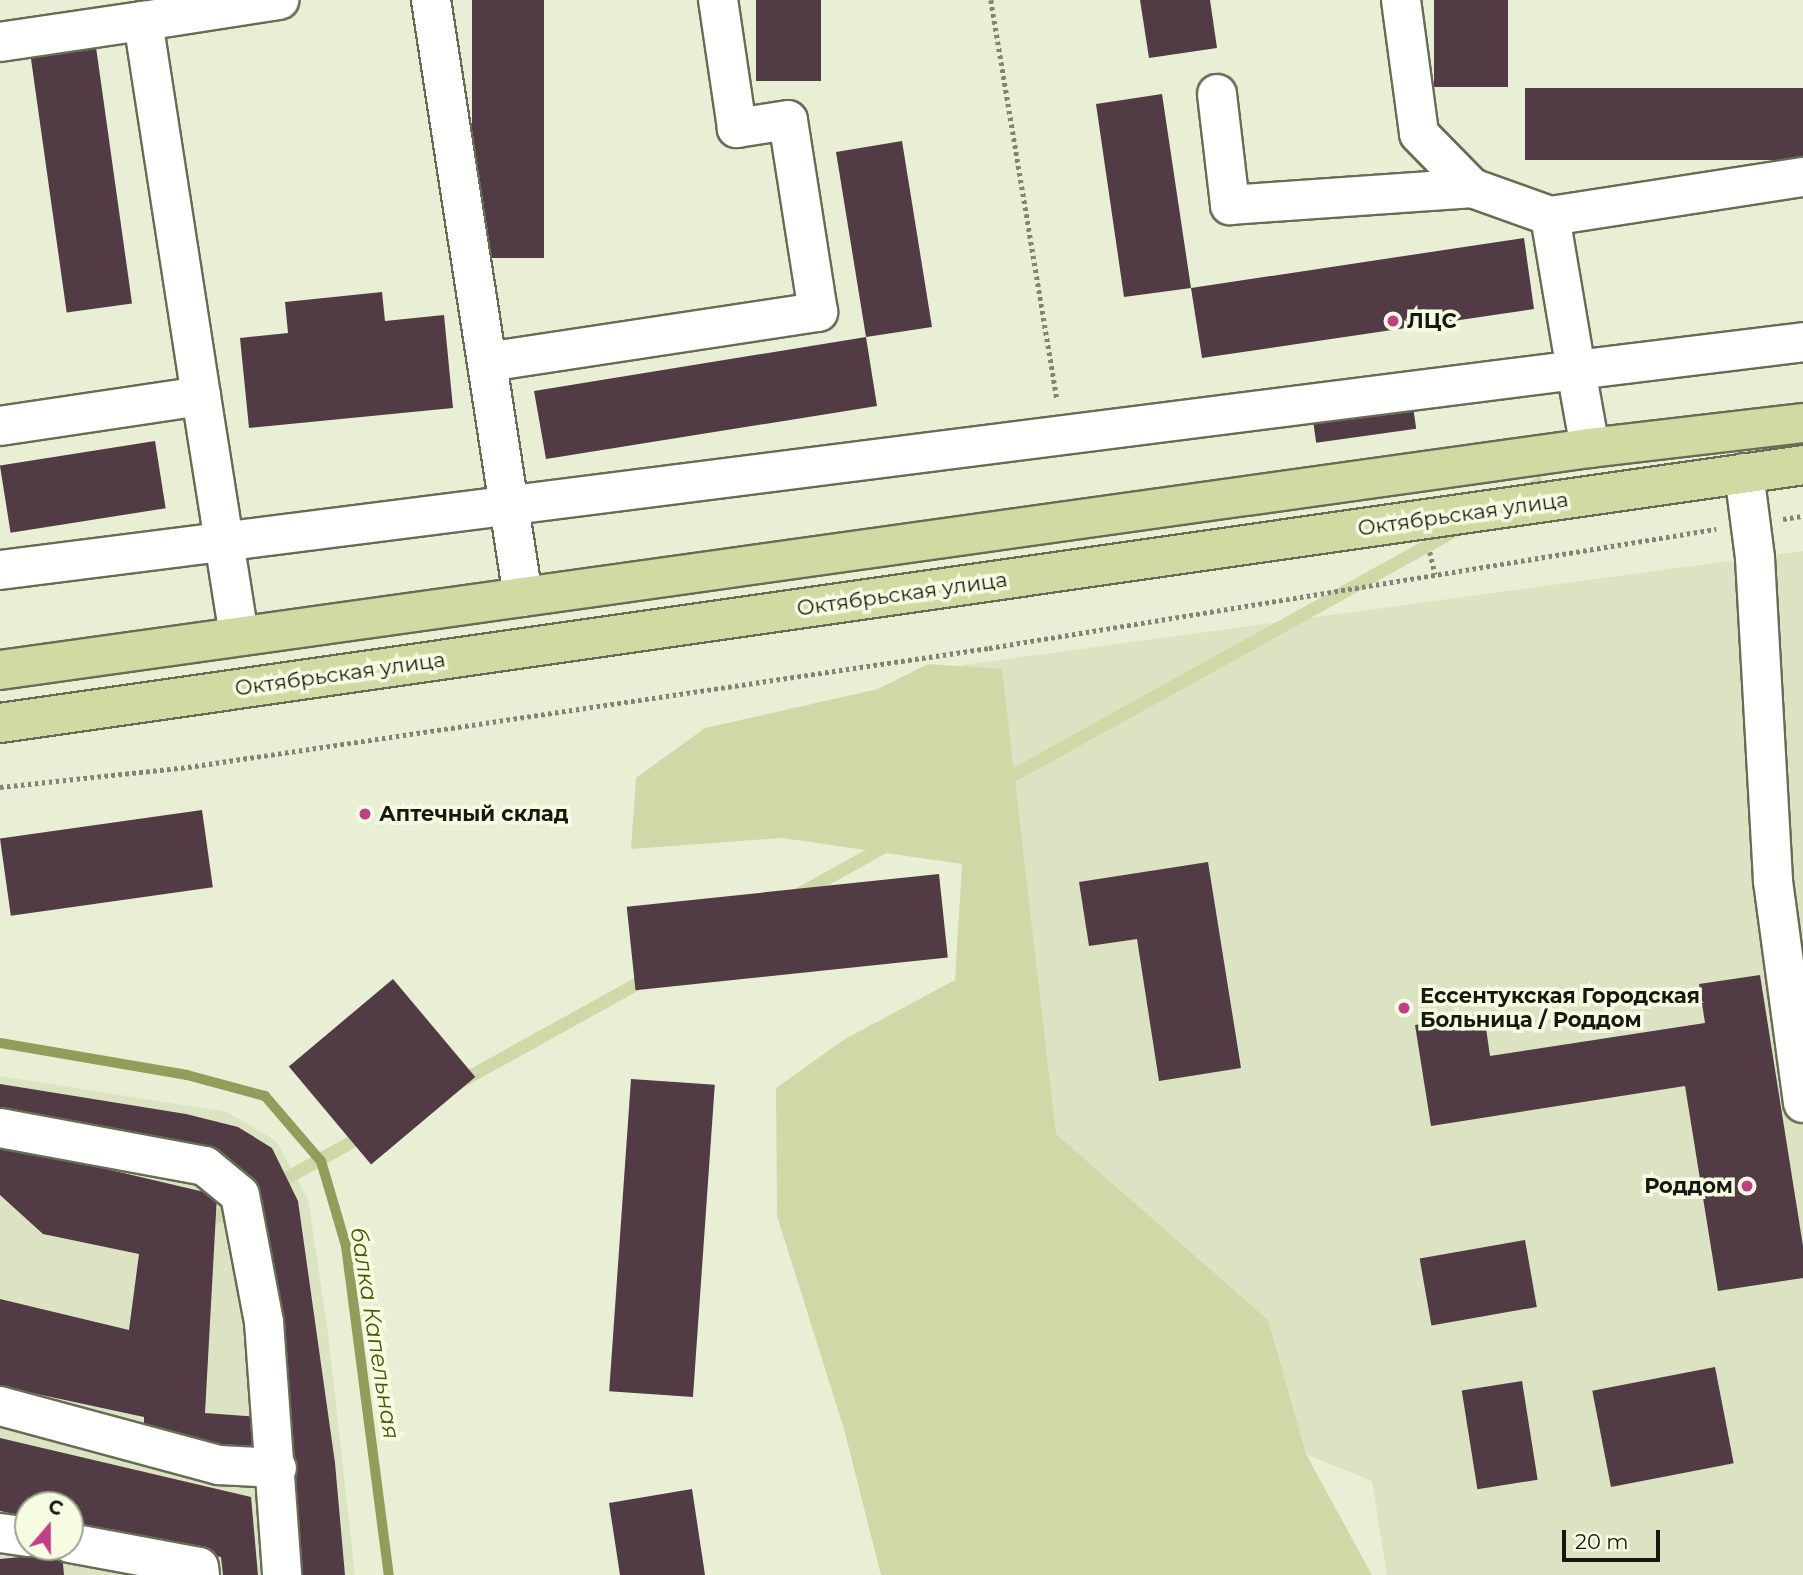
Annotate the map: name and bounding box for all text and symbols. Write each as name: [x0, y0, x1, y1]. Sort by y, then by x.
place label: ЛЦС: [1407, 308, 1457, 334]
marker: ЛЦС: [1385, 313, 1401, 329]
street label: Октябрьская улица: [1356, 487, 1570, 541]
street label: Октябрьская улица: [795, 567, 1009, 621]
street label: Октябрьская улица: [233, 647, 447, 701]
place label: Аптечный склад: [379, 801, 569, 827]
marker: Аптечный склад: [357, 806, 373, 822]
place label: Ессентукская Городская Больница / Роддом: [1420, 983, 1700, 1033]
marker: Ессентукская Городская Больница / Роддом: [1394, 998, 1414, 1018]
place label: Роддом: [1644, 1173, 1733, 1199]
marker: Роддом: [1739, 1178, 1755, 1194]
water label: балка Капельная: [345, 1225, 405, 1441]
north arrow: [14, 1491, 84, 1561]
text: С: [45, 1495, 66, 1521]
scale bar: [1565, 1516, 1663, 1560]
text: 20 m: [1575, 1529, 1629, 1554]

